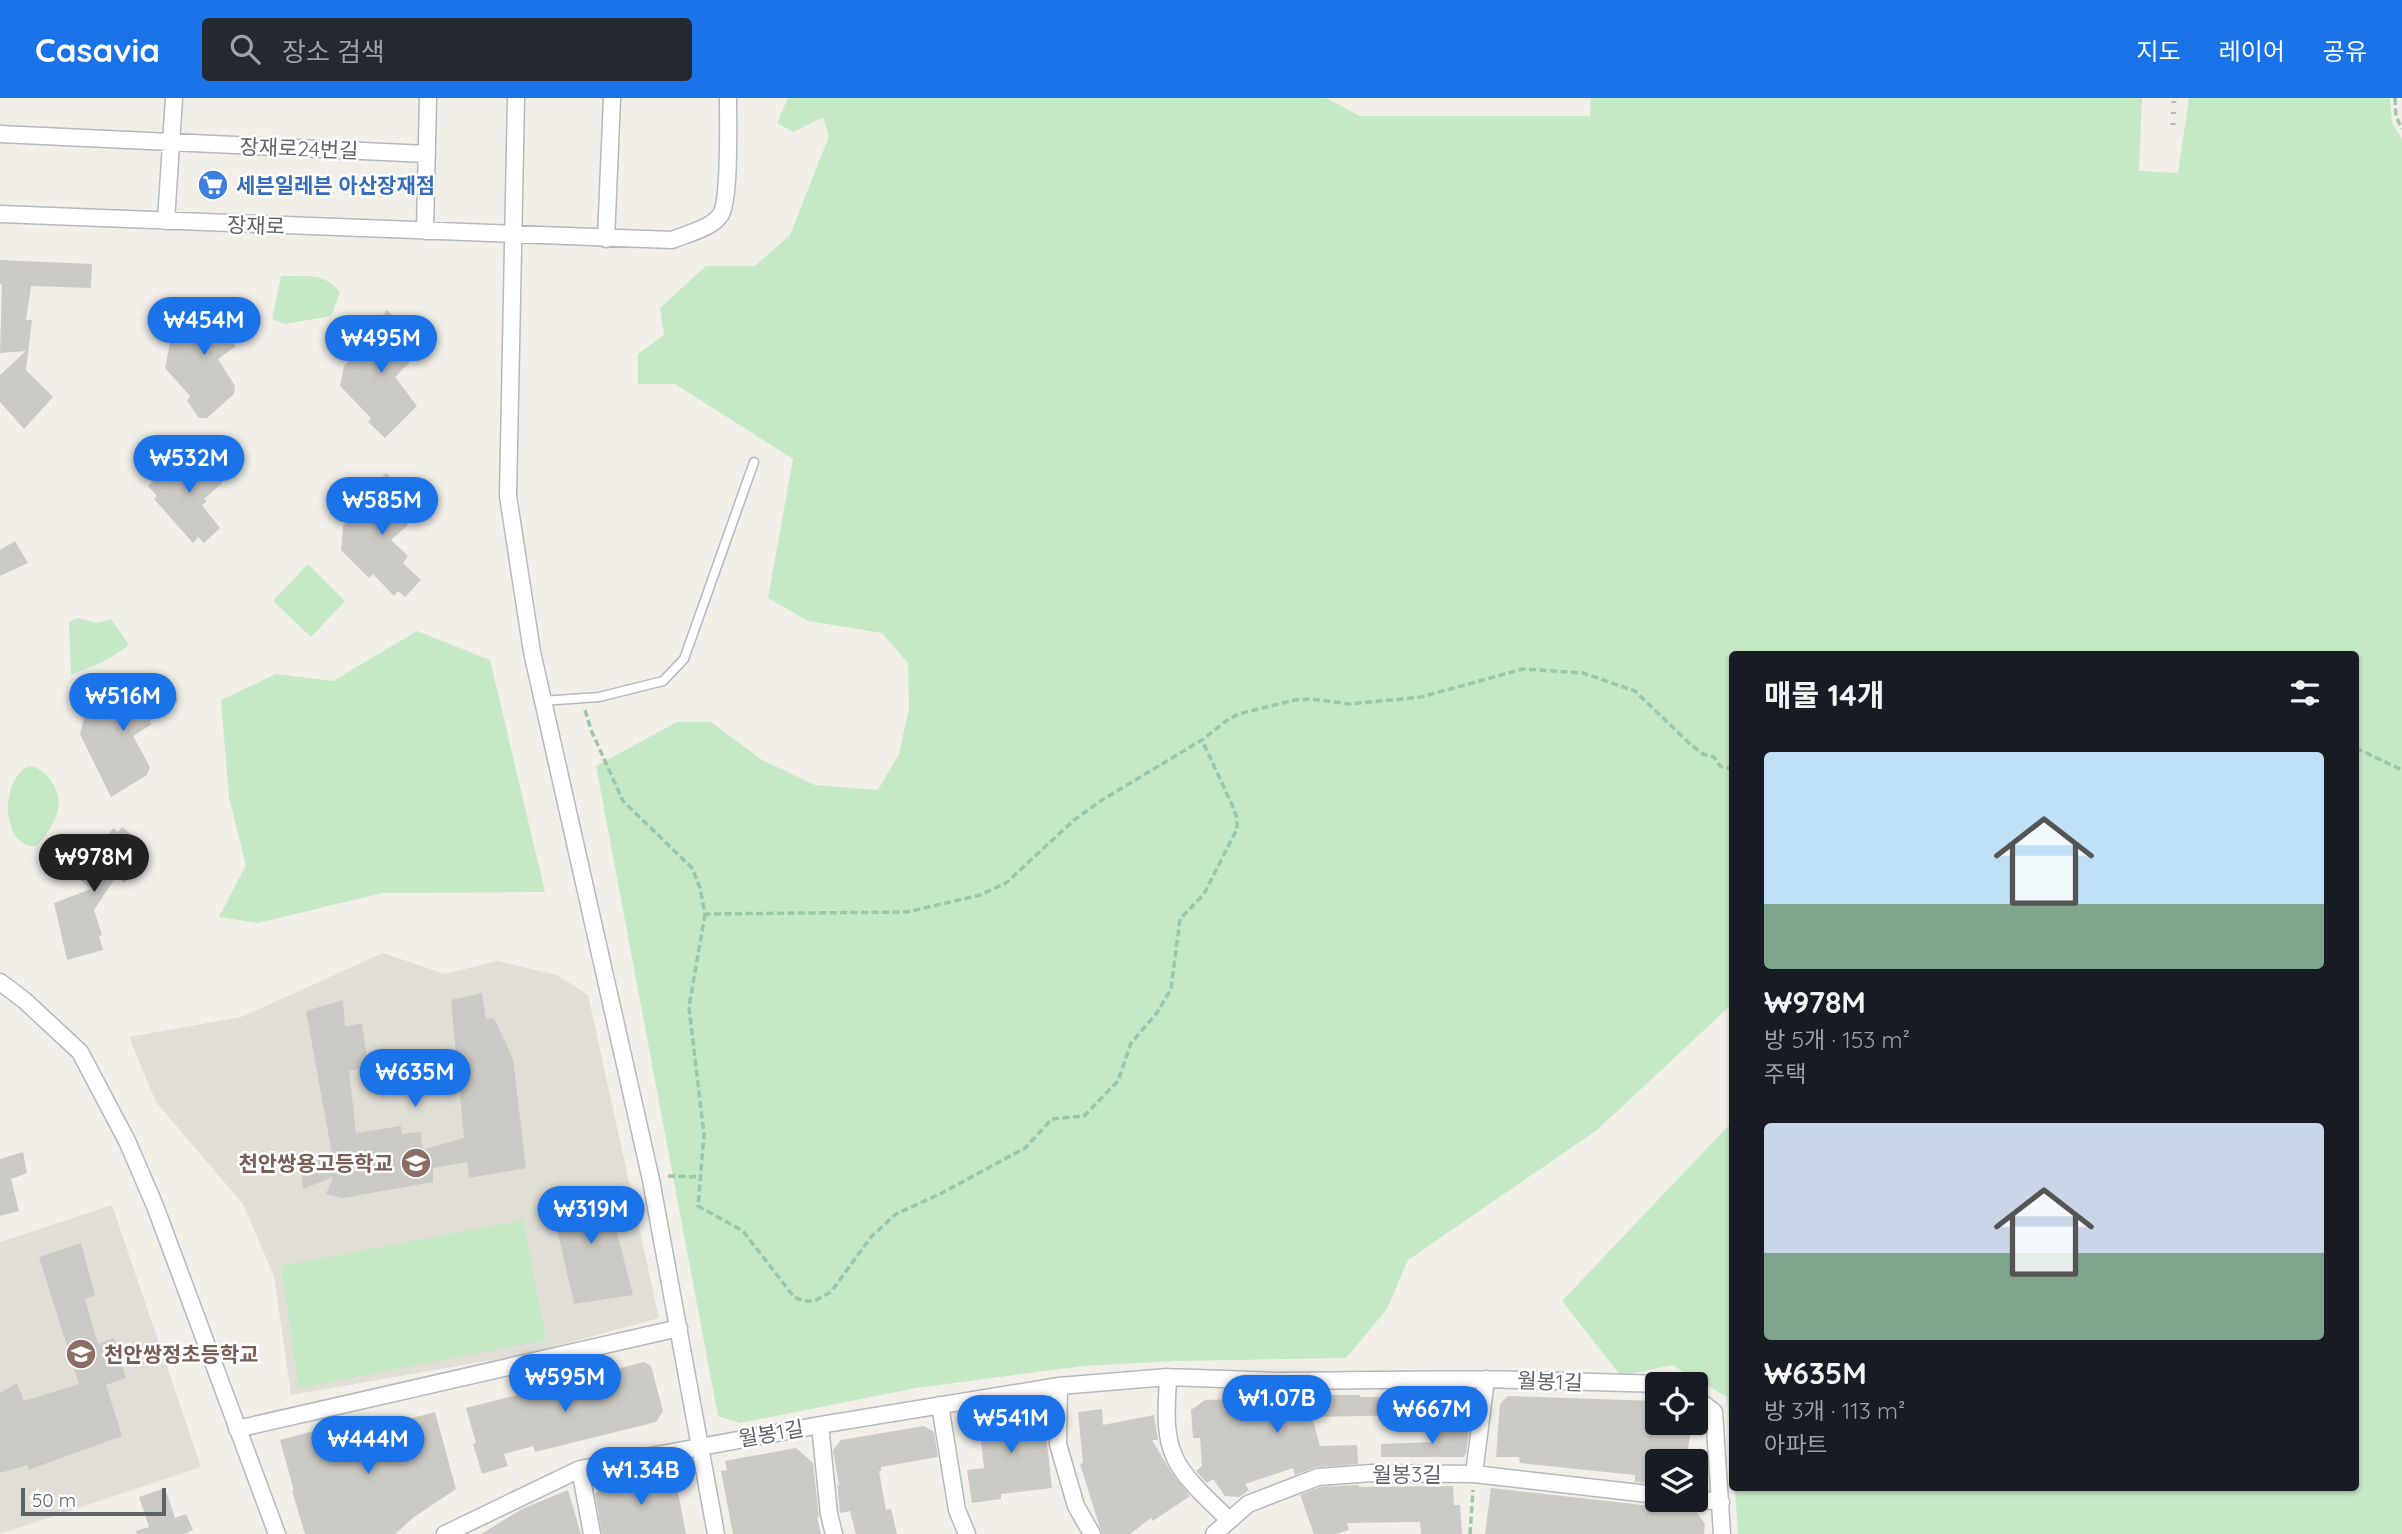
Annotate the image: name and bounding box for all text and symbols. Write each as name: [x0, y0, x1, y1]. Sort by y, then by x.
search box: [202, 18, 692, 81]
text: Casavia: [35, 29, 160, 70]
icon: search: [226, 30, 264, 68]
text: 장소 검색: [282, 35, 385, 68]
text: 지도: [2136, 36, 2181, 66]
text: 레이어: [2219, 36, 2285, 66]
text: 공유: [2323, 36, 2367, 66]
street label: 장재로24번길: [239, 133, 359, 163]
supermarket icon: 세븐일레븐 아산장재점: [196, 168, 230, 202]
place label: 세븐일레븐 아산장재점: [236, 172, 435, 198]
street label: 장재로: [227, 211, 285, 239]
pin: ₩454M: [155, 298, 253, 357]
text: ₩454M: [164, 305, 244, 334]
pin: ₩495M: [332, 316, 430, 375]
text: ₩495M: [341, 323, 421, 352]
pin: ₩532M: [140, 436, 238, 495]
text: ₩532M: [149, 443, 229, 472]
pin: ₩585M: [333, 478, 431, 537]
text: ₩585M: [342, 485, 422, 514]
pin: ₩516M: [74, 674, 172, 733]
icon: filters: [2286, 674, 2324, 712]
text: 매물 14개: [1764, 676, 1885, 714]
text: ₩516M: [85, 681, 161, 710]
icon: home: [1981, 798, 2107, 924]
pin: ₩978M: [45, 834, 143, 894]
text: ₩978M: [55, 842, 133, 871]
text: ₩978M: [1764, 983, 1866, 1021]
text: 방 5개 · 153 m²: [1764, 1025, 1910, 1054]
pin: ₩635M: [366, 1049, 464, 1109]
text: ₩635M: [376, 1057, 454, 1086]
text: 주택: [1764, 1059, 1806, 1088]
school or university icon: 천안쌍용고등학교: [399, 1146, 433, 1180]
place label: 천안쌍용고등학교: [238, 1150, 393, 1176]
icon: home: [1981, 1169, 2107, 1295]
pin: ₩319M: [542, 1186, 640, 1246]
text: ₩319M: [554, 1194, 628, 1223]
school or university icon: 천안쌍정초등학교: [64, 1337, 98, 1371]
place label: 천안쌍정초등학교: [104, 1341, 259, 1367]
pin: ₩595M: [516, 1354, 614, 1414]
text: ₩635M: [1764, 1354, 1867, 1392]
text: ₩595M: [525, 1362, 605, 1391]
street label: 월봉1길: [1517, 1367, 1583, 1395]
map controls: [1645, 1372, 1708, 1512]
button: locate: [1645, 1372, 1708, 1435]
pin: ₩1.07B: [1220, 1376, 1334, 1435]
text: ₩1.07B: [1238, 1383, 1316, 1412]
pin: ₩667M: [1383, 1386, 1481, 1446]
text: ₩667M: [1393, 1394, 1471, 1423]
pin: ₩541M: [962, 1396, 1060, 1455]
text: 방 3개 · 113 m²: [1764, 1396, 1905, 1425]
text: ₩541M: [973, 1403, 1049, 1432]
street label: 월봉1길: [736, 1414, 806, 1452]
pin: ₩444M: [319, 1416, 417, 1476]
text: ₩444M: [327, 1424, 409, 1453]
text: 아파트: [1764, 1430, 1827, 1459]
pin: ₩1.34B: [584, 1448, 698, 1507]
button: layers: [1645, 1449, 1708, 1512]
text: ₩1.34B: [602, 1455, 680, 1484]
street label: 월봉3길: [1373, 1461, 1441, 1487]
scale bar: [21, 1485, 166, 1517]
text: 50 m: [32, 1488, 76, 1512]

